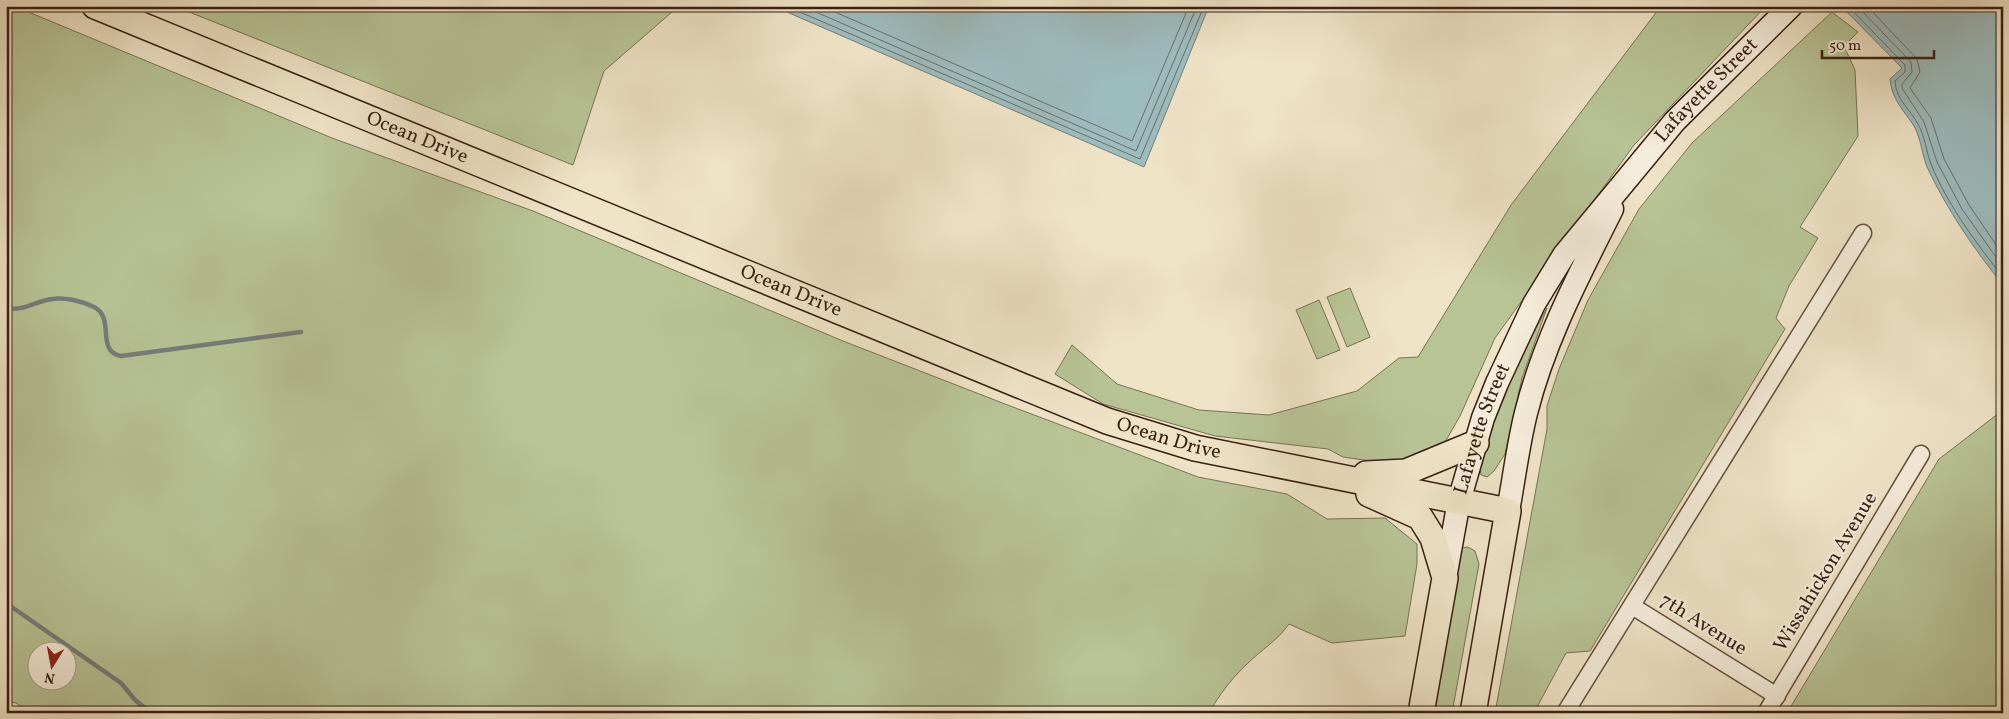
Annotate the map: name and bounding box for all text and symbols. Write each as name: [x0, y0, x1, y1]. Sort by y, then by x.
scale bar: [1822, 28, 1934, 60]
street label: Lafayette Street: [1649, 32, 1765, 149]
text: 50 m: [1829, 36, 1861, 57]
street label: Ocean Drive: [362, 105, 472, 171]
street label: Ocean Drive: [736, 258, 846, 325]
street label: Lafayette Street: [1448, 359, 1518, 498]
street label: Ocean Drive: [1113, 411, 1223, 467]
street label: Wissahickon Avenue: [1767, 487, 1885, 657]
street label: 7th Avenue: [1654, 587, 1752, 663]
north arrow: [28, 642, 78, 692]
text: N: [43, 667, 57, 688]

